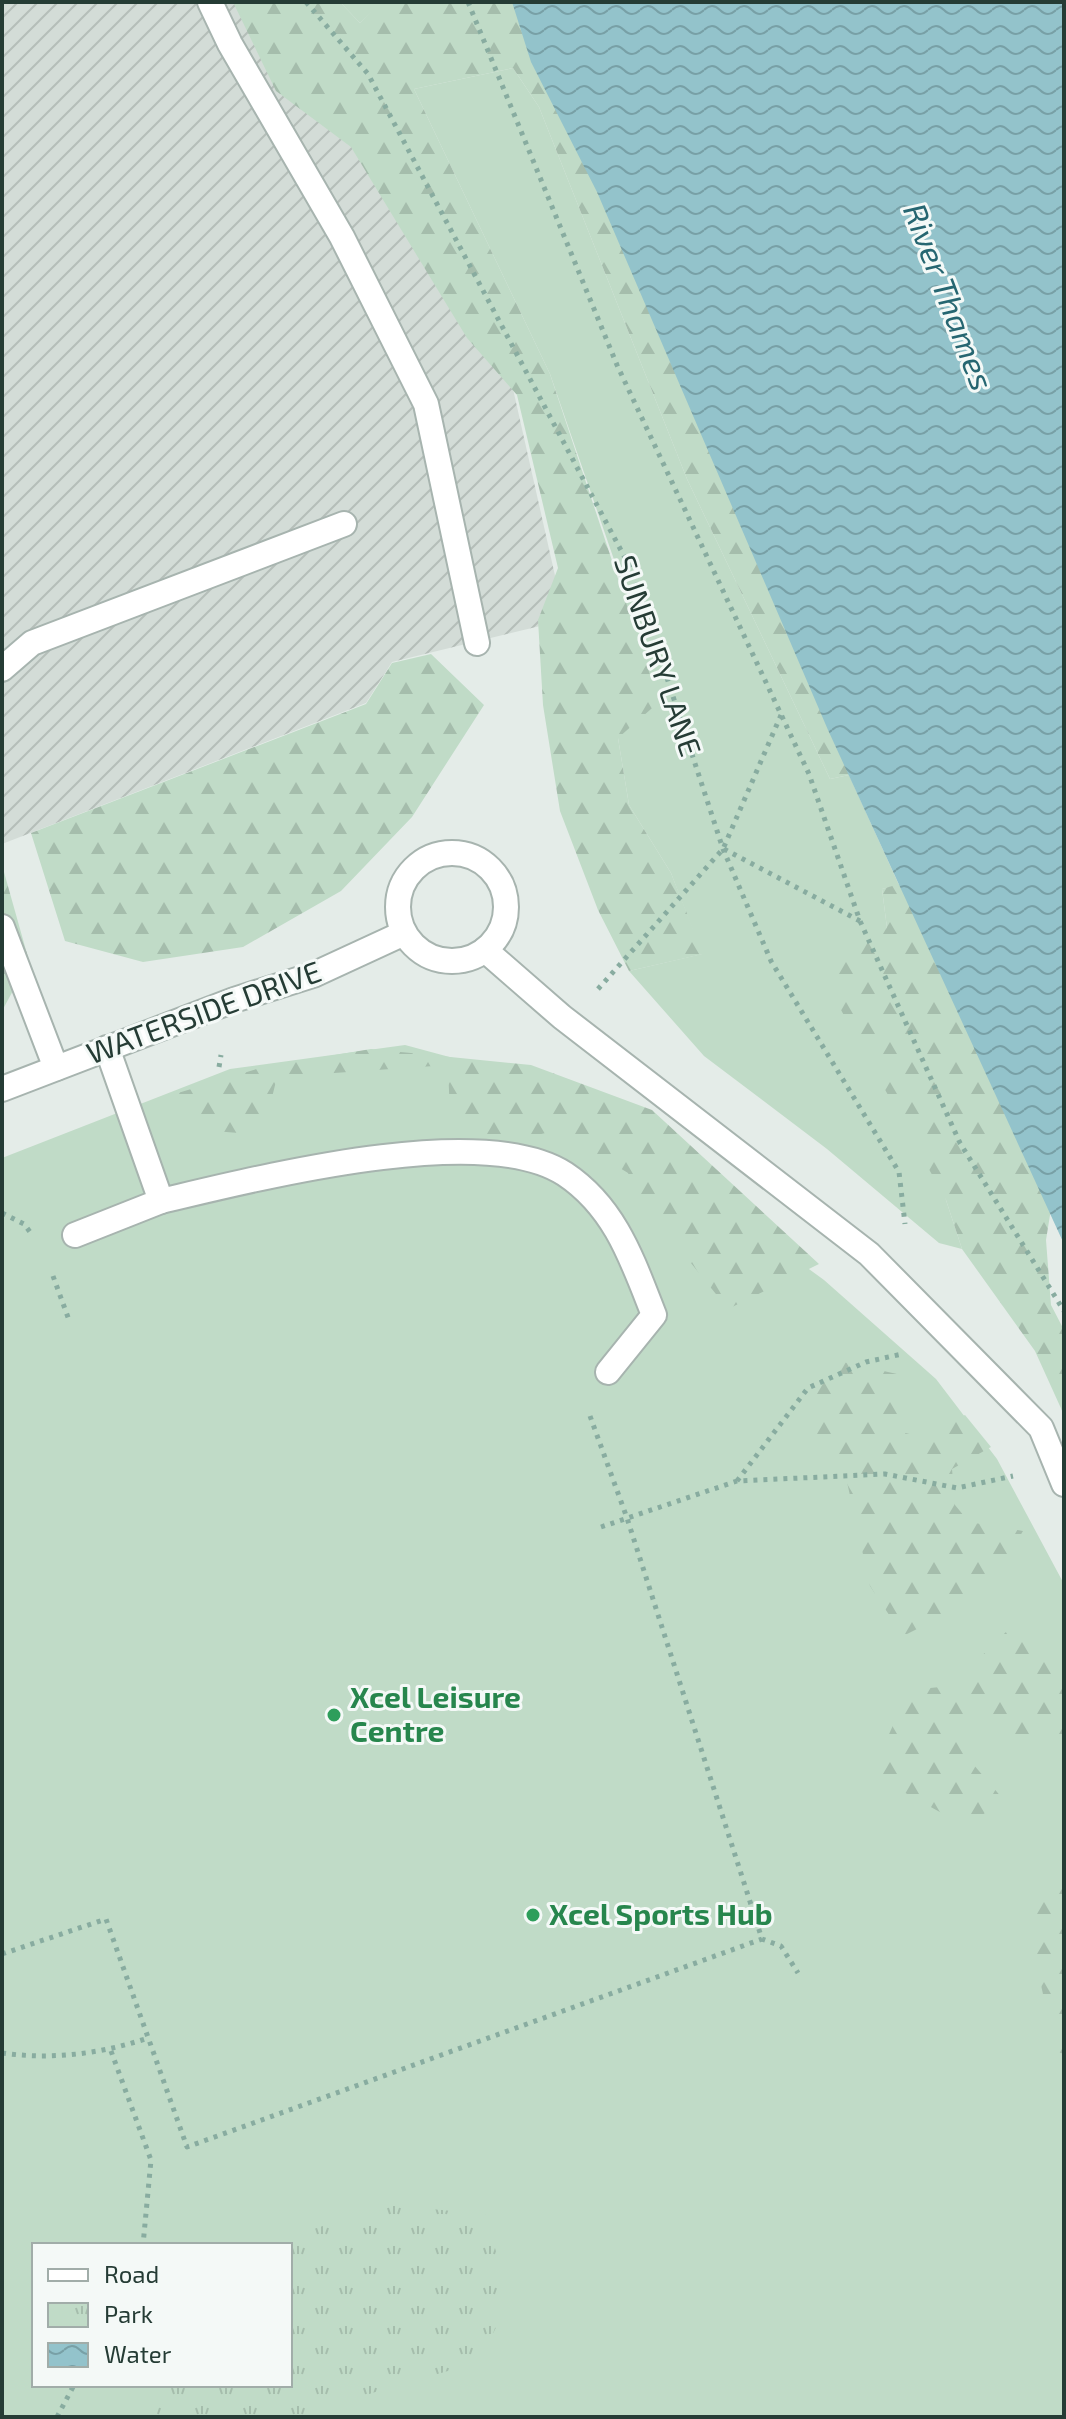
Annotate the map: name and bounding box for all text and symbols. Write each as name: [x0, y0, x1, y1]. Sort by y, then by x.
water label: River Thames: [897, 198, 1003, 395]
street label: SUNBURY LANE: [608, 550, 710, 760]
street label: WATERSIDE DRIVE: [81, 952, 325, 1070]
place label: Xcel Leisure Centre: [350, 1678, 521, 1748]
marker: Xcel Leisure Centre: [325, 1706, 343, 1724]
place label: Xcel Sports Hub: [549, 1895, 773, 1931]
marker: Xcel Sports Hub: [524, 1906, 542, 1924]
legend: [32, 2243, 292, 2387]
text: Road: [104, 2259, 159, 2288]
text: Park: [104, 2299, 153, 2328]
text: Water: [104, 2339, 172, 2368]

